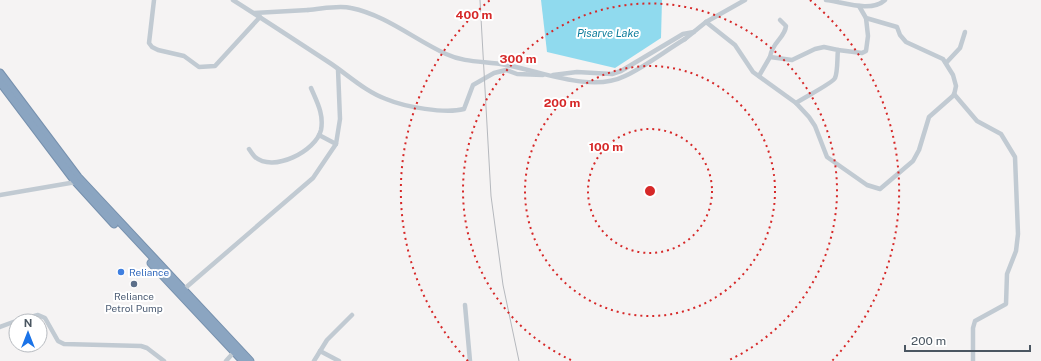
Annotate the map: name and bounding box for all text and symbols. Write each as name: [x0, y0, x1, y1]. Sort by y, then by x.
text: 400 m: [456, 8, 493, 22]
water label: Pisarve Lake: [577, 27, 639, 39]
text: 300 m: [500, 52, 537, 66]
text: 200 m: [544, 96, 580, 110]
text: 100 m: [589, 140, 623, 154]
centre of rings: [643, 184, 657, 198]
place label: Reliance: [129, 266, 169, 278]
marker: Reliance: [116, 267, 126, 277]
marker: Reliance Petrol Pump: [129, 279, 139, 289]
place label: Reliance Petrol Pump: [105, 290, 163, 314]
north arrow: [8, 313, 48, 353]
text: N: [24, 317, 32, 329]
scale bar: [905, 327, 1030, 353]
text: 200 m: [911, 334, 946, 348]

